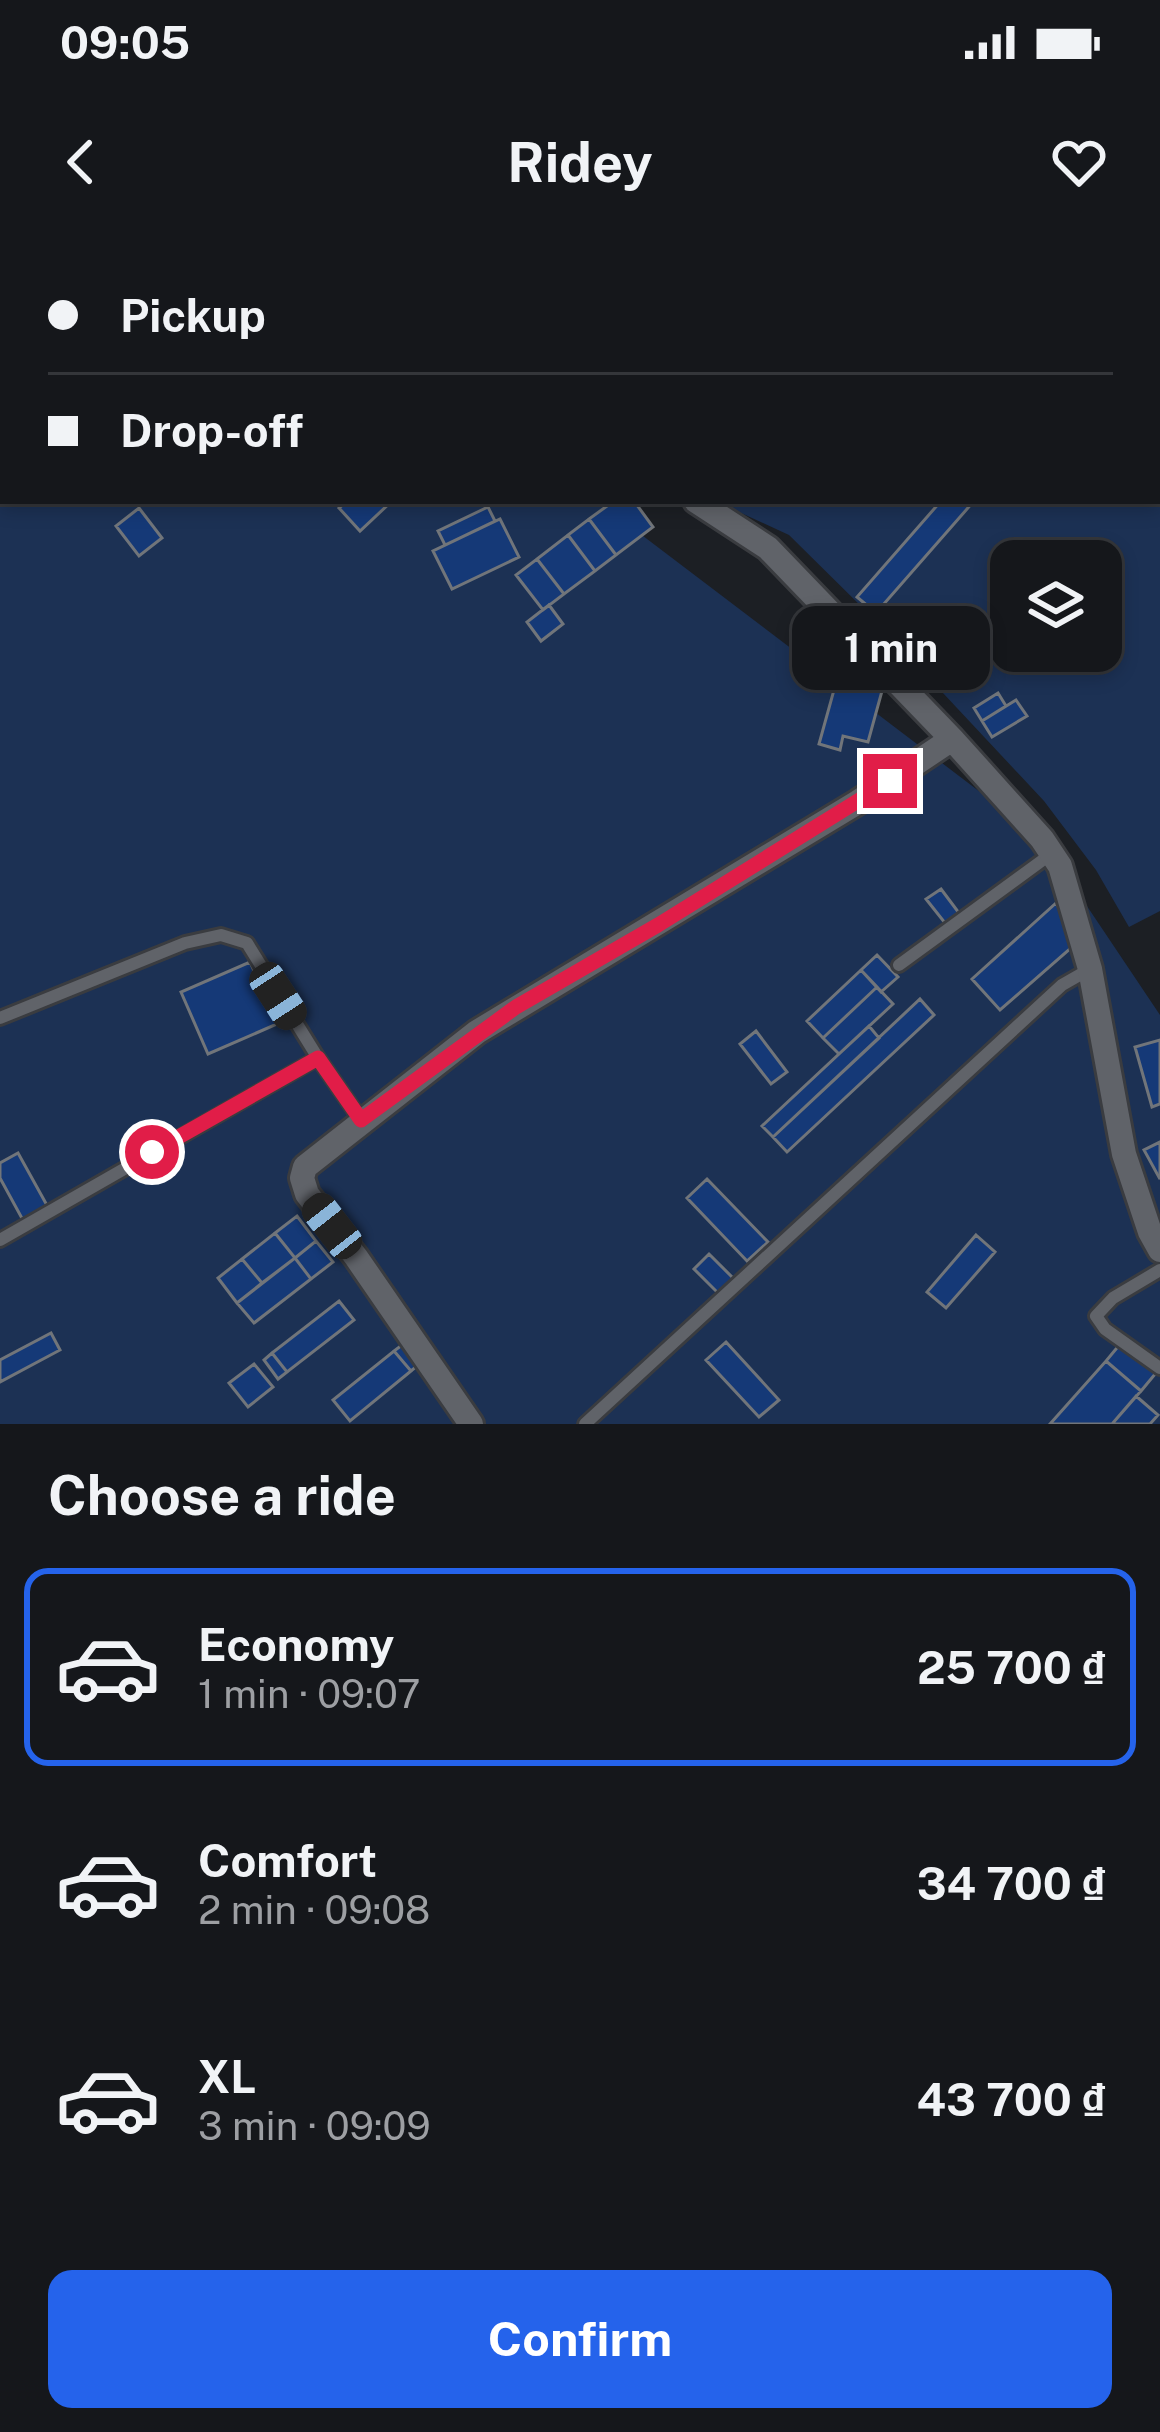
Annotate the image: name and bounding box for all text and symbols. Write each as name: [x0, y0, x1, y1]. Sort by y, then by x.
text: 09:05: [60, 16, 190, 69]
icon: back: [48, 129, 114, 195]
icon: heart: [1046, 129, 1112, 195]
text: Ridey: [507, 131, 653, 194]
text: Pickup: [120, 289, 266, 342]
text: Drop-off: [120, 404, 303, 457]
map controls: [990, 540, 1122, 672]
button: layers: [990, 540, 1122, 672]
callout: 1 min: [791, 607, 989, 691]
text: 1 min: [844, 625, 938, 671]
route end: [863, 754, 917, 808]
car: [243, 956, 313, 1036]
route start: [125, 1125, 179, 1179]
car: [296, 1187, 368, 1265]
text: Choose a ride: [48, 1464, 396, 1527]
icon: car: [54, 1613, 162, 1721]
text: Economy: [198, 1618, 394, 1671]
text: 25 700 ₫: [917, 1641, 1106, 1694]
text: 1 min · 09:07: [198, 1671, 420, 1717]
icon: car: [54, 1829, 162, 1937]
text: Comfort: [198, 1834, 377, 1887]
text: 34 700 ₫: [917, 1857, 1106, 1910]
text: 2 min · 09:08: [198, 1887, 430, 1933]
icon: car: [54, 2045, 162, 2153]
text: XL: [198, 2050, 256, 2103]
text: 43 700 ₫: [917, 2073, 1106, 2126]
text: 3 min · 09:09: [198, 2103, 431, 2149]
button: Confirm: [48, 2270, 1112, 2408]

